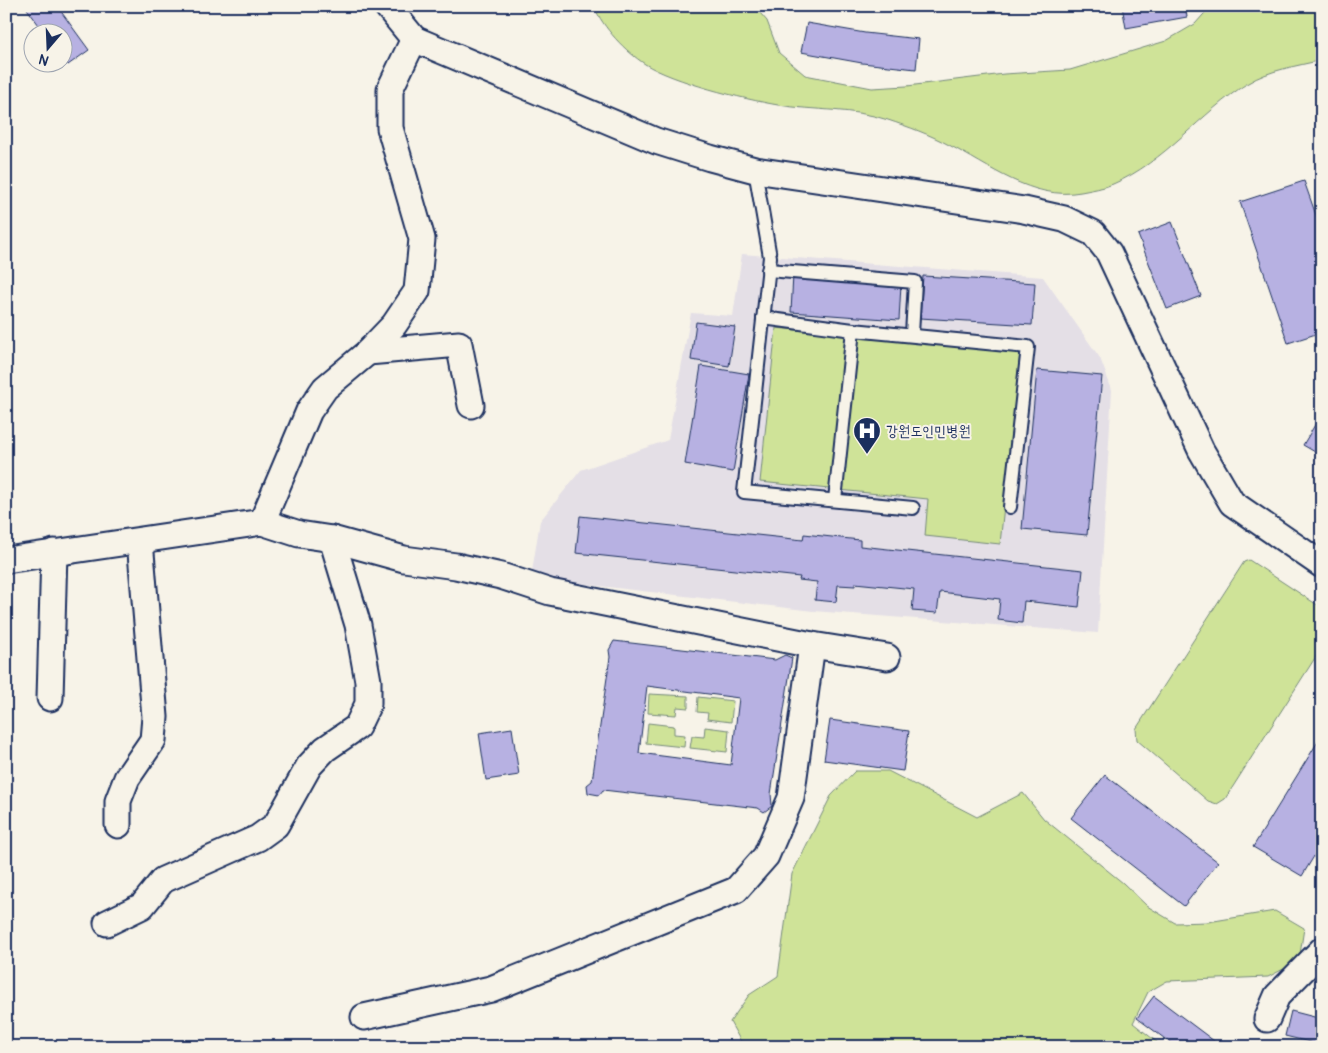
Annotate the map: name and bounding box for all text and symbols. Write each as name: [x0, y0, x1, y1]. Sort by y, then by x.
north arrow: [22, 22, 72, 72]
text: N: [37, 50, 51, 69]
hospital icon: 강원도인민병원: [852, 416, 882, 455]
place label: 강원도인민병원: [886, 422, 971, 441]

